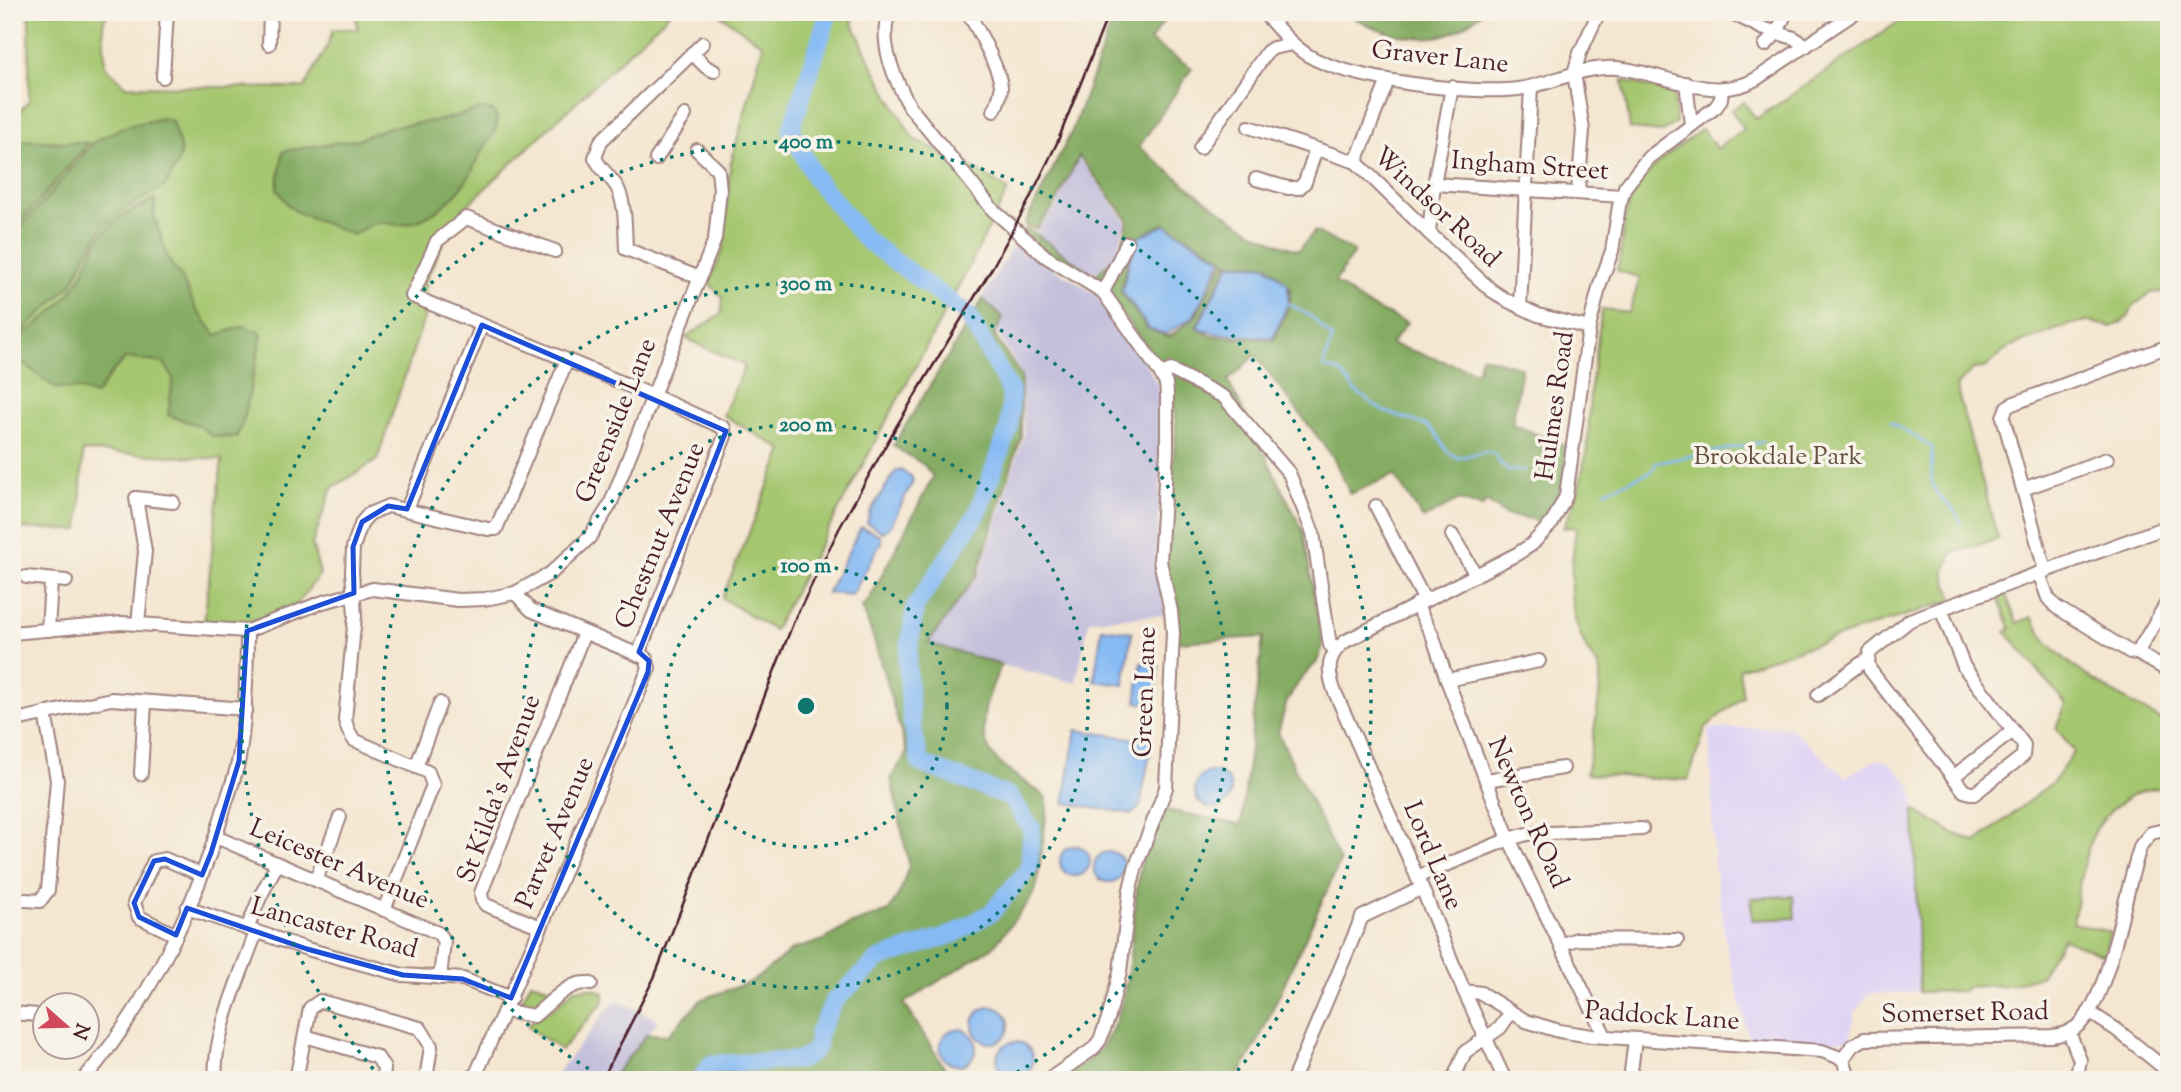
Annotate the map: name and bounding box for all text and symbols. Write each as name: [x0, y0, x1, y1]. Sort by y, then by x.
street label: Graver Lane: [1370, 32, 1510, 84]
text: 400 m: [778, 128, 834, 158]
street label: Windsor Road: [1364, 139, 1508, 277]
street label: Ingham Street: [1450, 143, 1610, 191]
text: 300 m: [780, 270, 833, 300]
street label: Hulmes Road: [1527, 329, 1585, 483]
street label: Greenside Lane: [567, 333, 667, 509]
text: 200 m: [779, 411, 834, 441]
street label: Chestnut Avenue: [607, 437, 715, 635]
park label: Brookdale Park: [1693, 439, 1863, 476]
text: 100 m: [781, 552, 832, 582]
street label: Green Lane: [1125, 626, 1167, 758]
street label: St Kilda's Avenue: [449, 690, 551, 888]
centre of rings: [794, 694, 818, 718]
street label: Newton ROad: [1477, 731, 1577, 895]
street label: Parvet Avenue: [507, 751, 605, 915]
street label: Lord Lane: [1393, 796, 1471, 916]
street label: Leicester Avenue: [243, 810, 435, 920]
street label: Lancaster Road: [246, 889, 422, 969]
north arrow: [32, 990, 102, 1060]
street label: Paddock Lane: [1583, 993, 1741, 1041]
street label: Somerset Road: [1881, 994, 2050, 1034]
text: N: [64, 1019, 95, 1043]

